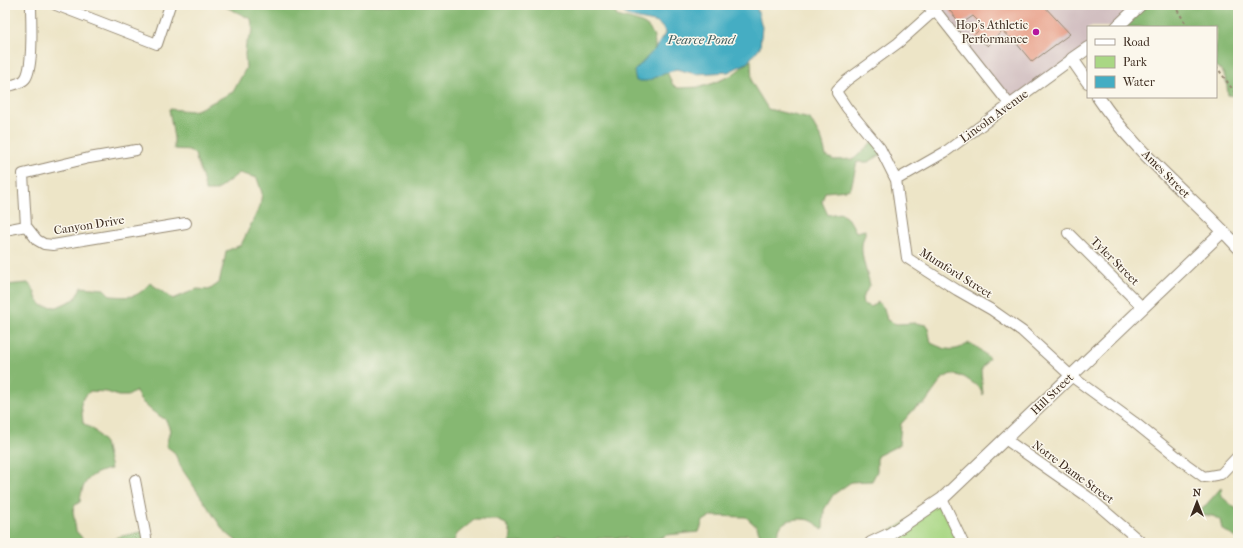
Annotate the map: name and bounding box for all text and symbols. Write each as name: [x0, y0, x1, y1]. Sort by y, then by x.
place label: Hop's Athletic Performance: [956, 18, 1028, 46]
legend: [1087, 26, 1217, 98]
marker: Hop's Athletic Performance: [1031, 27, 1041, 37]
water label: Pearce Pond: [666, 32, 737, 47]
text: Road: [1123, 35, 1150, 49]
text: Park: [1123, 55, 1148, 69]
text: Water: [1122, 75, 1156, 89]
street label: Lincoln Avenue: [957, 87, 1031, 145]
street label: Ames Street: [1138, 146, 1193, 201]
street label: Canyon Drive: [53, 213, 125, 237]
street label: Tyler Street: [1088, 234, 1143, 289]
street label: Mumford Street: [917, 245, 996, 301]
street label: Hill Street: [1028, 370, 1077, 418]
street label: Notre Dame Street: [1029, 438, 1117, 507]
north arrow: [1177, 482, 1217, 522]
text: N: [1193, 486, 1202, 499]

